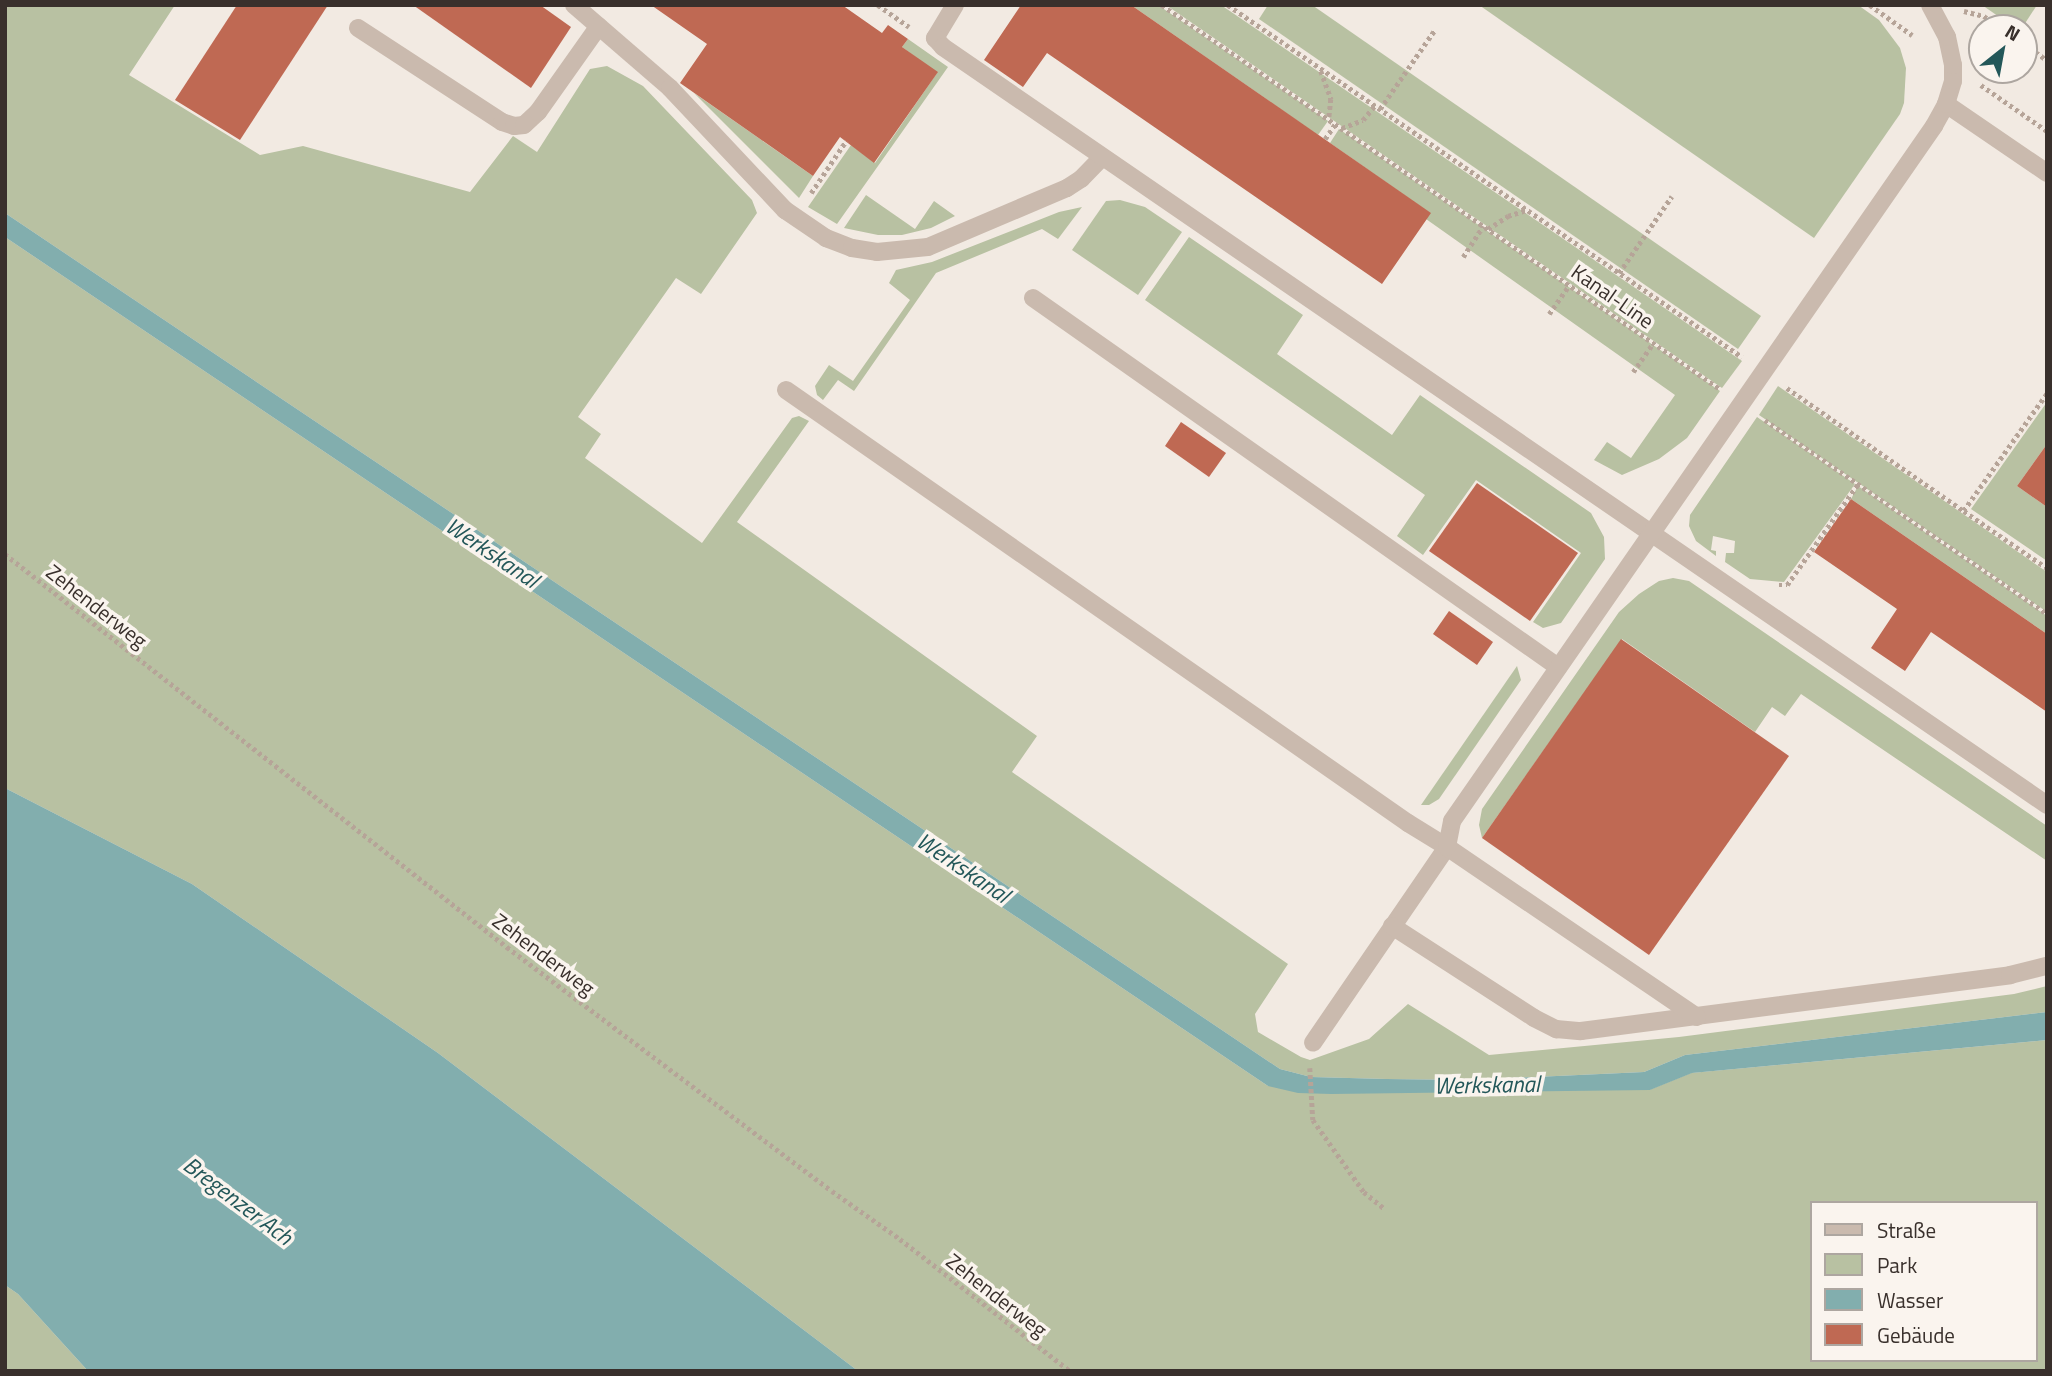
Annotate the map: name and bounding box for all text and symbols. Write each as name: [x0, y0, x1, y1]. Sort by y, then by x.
north arrow: [1968, 14, 2038, 84]
text: N: [2000, 16, 2026, 48]
street label: Kanal-Line: [1567, 258, 1659, 334]
water label: Werkskanal: [440, 512, 544, 594]
street label: Zehenderweg: [42, 559, 152, 653]
water label: Werkskanal: [911, 827, 1015, 909]
street label: Zehenderweg: [488, 908, 600, 1000]
water label: Werkskanal: [1434, 1070, 1540, 1100]
water label: Bregenzer Ach: [178, 1151, 298, 1251]
legend: [1811, 1201, 2038, 1362]
text: Straße: [1877, 1214, 1936, 1246]
street label: Zehenderweg: [942, 1248, 1052, 1342]
text: Park: [1877, 1249, 1917, 1281]
text: Wasser: [1877, 1284, 1943, 1316]
text: Gebäude: [1877, 1319, 1955, 1351]

